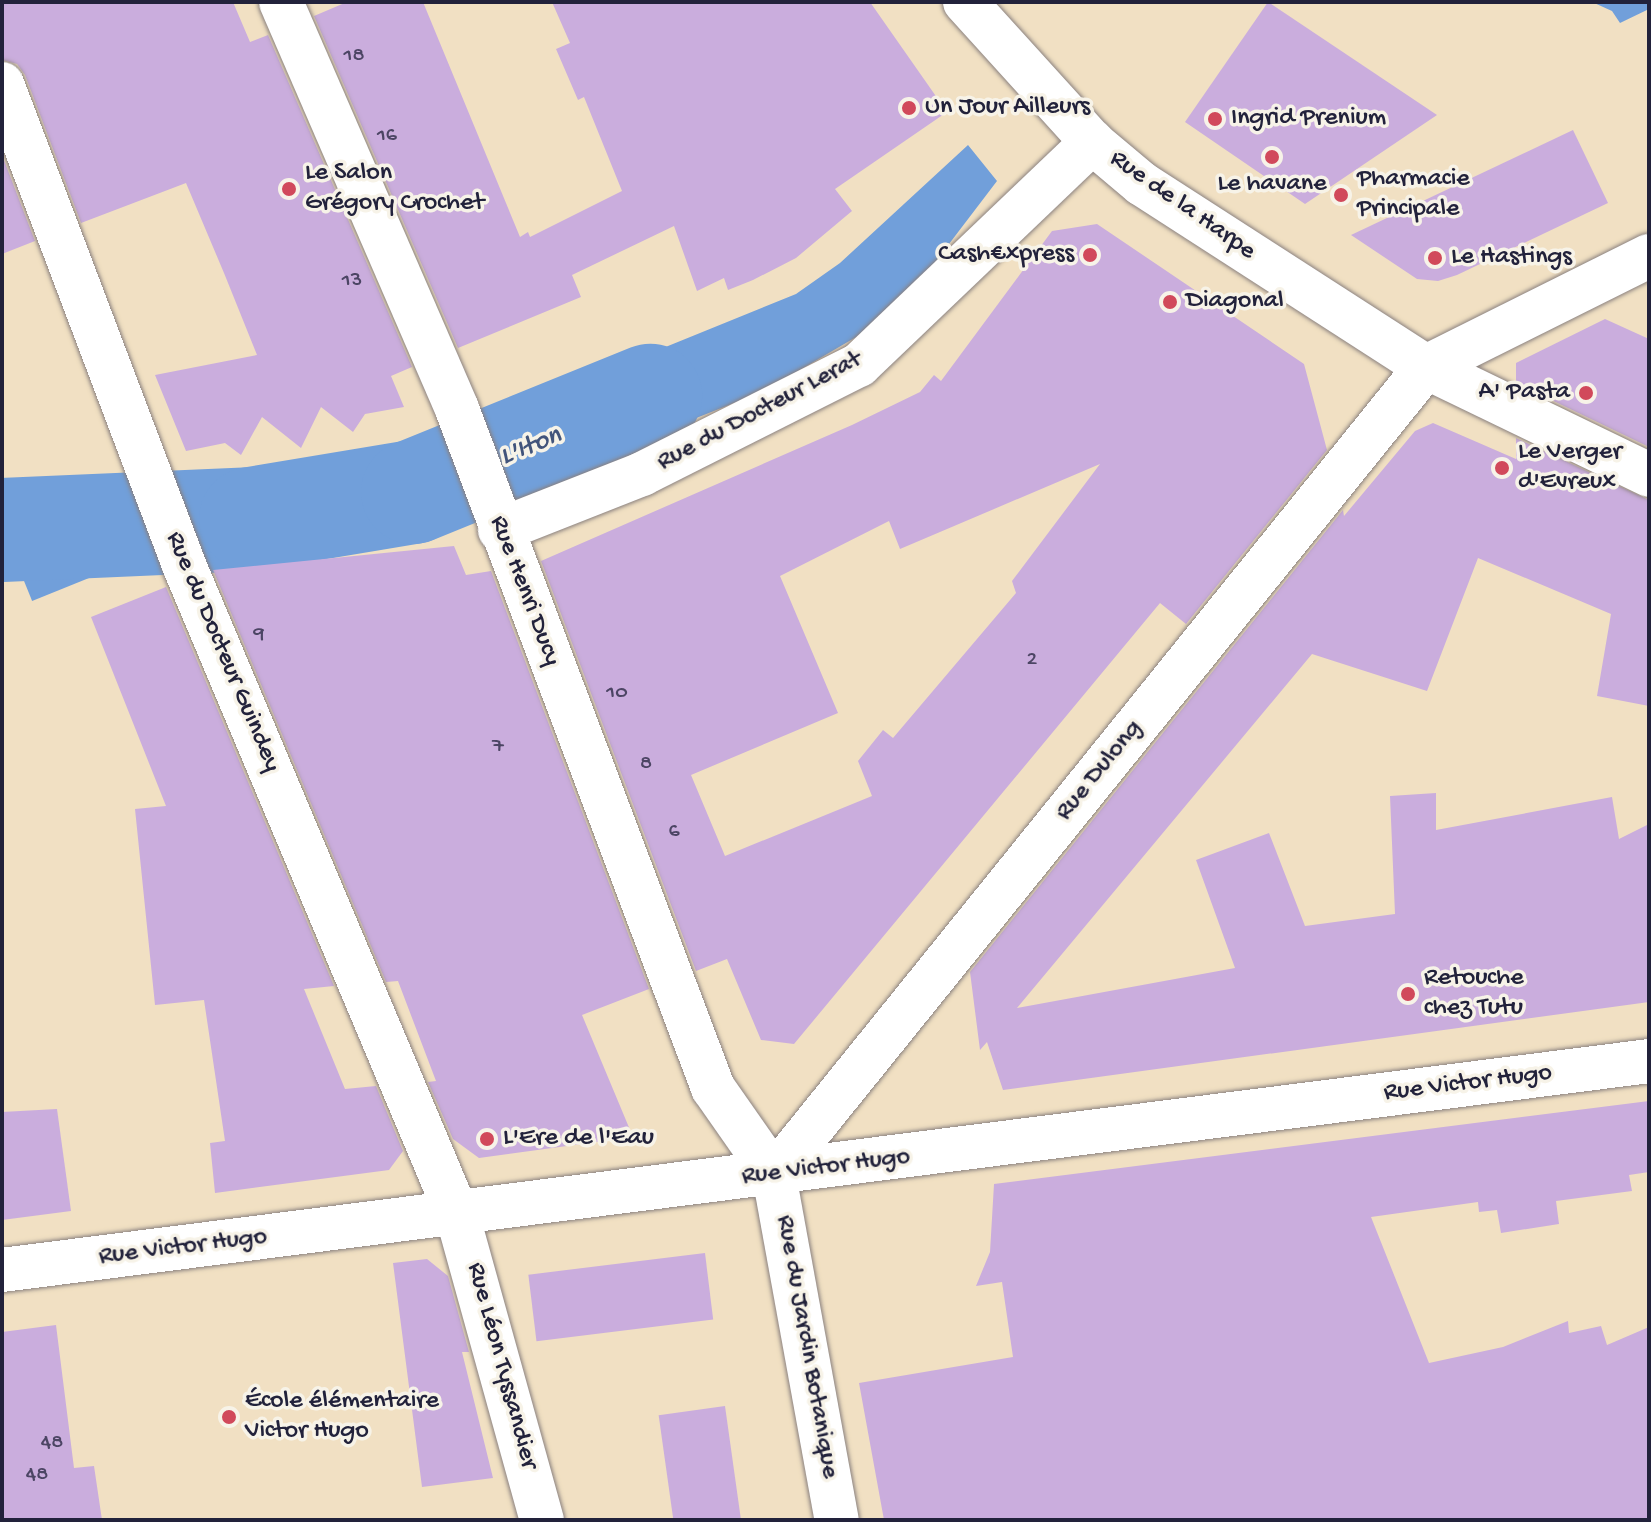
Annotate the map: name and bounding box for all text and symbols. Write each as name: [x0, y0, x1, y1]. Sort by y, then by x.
house number: 18: [344, 44, 364, 70]
place label: Un Jour Ailleurs: [925, 92, 1090, 124]
marker: Un Jour Ailleurs: [900, 99, 918, 117]
place label: Ingrid Prenium: [1231, 103, 1386, 135]
marker: Ingrid Prenium: [1206, 110, 1224, 128]
house number: 16: [377, 124, 397, 150]
street label: Rue de la Harpe: [1103, 144, 1261, 268]
marker: Le havane: [1263, 148, 1281, 166]
place label: Le Salon Grégory Crochet: [305, 158, 484, 220]
place label: Pharmacie Principale: [1357, 164, 1470, 226]
place label: Le havane: [1217, 169, 1327, 201]
marker: Le Salon Grégory Crochet: [280, 180, 298, 198]
marker: Pharmacie Principale: [1332, 186, 1350, 204]
place label: Cash€xpress: [938, 239, 1074, 271]
place label: Le Hastings: [1451, 242, 1572, 274]
marker: Cash€xpress: [1081, 246, 1099, 264]
marker: Le Hastings: [1426, 249, 1444, 267]
house number: 13: [342, 269, 362, 295]
place label: Diagonal: [1186, 286, 1284, 318]
marker: Diagonal: [1161, 293, 1179, 311]
street label: Rue du Docteur Lerat: [652, 345, 868, 479]
place label: A' Pasta: [1479, 377, 1570, 409]
marker: A' Pasta: [1577, 384, 1595, 402]
water label: L'Iton: [495, 420, 567, 474]
place label: Le Verger d'Evreux: [1518, 437, 1622, 498]
marker: Le Verger d'Evreux: [1493, 459, 1511, 477]
street label: Rue Henri Ducy: [481, 512, 567, 670]
street label: Rue du Docteur Guindey: [157, 527, 287, 777]
house number: 9: [253, 623, 265, 649]
house number: 2: [1027, 648, 1037, 674]
house number: 10: [606, 681, 628, 707]
street label: Rue Dulong: [1050, 714, 1150, 828]
house number: 7: [492, 735, 504, 761]
house number: 8: [640, 752, 652, 778]
house number: 6: [668, 820, 680, 846]
place label: Retouche chez Tutu: [1424, 963, 1524, 1024]
marker: Retouche chez Tutu: [1399, 985, 1417, 1003]
street label: Rue Victor Hugo: [1382, 1058, 1554, 1110]
place label: L'Ere de l'Eau: [503, 1123, 654, 1155]
marker: L'Ere de l'Eau: [478, 1130, 496, 1148]
street label: Rue Victor Hugo: [740, 1142, 912, 1194]
street label: Rue du Jardin Botanique: [767, 1213, 845, 1481]
street label: Rue Victor Hugo: [97, 1222, 269, 1274]
street label: Rue Léon Tyssandier: [458, 1259, 544, 1473]
place label: École élémentaire Victor Hugo: [245, 1386, 439, 1448]
marker: École élémentaire Victor Hugo: [220, 1408, 238, 1426]
house number: 48: [41, 1431, 63, 1457]
house number: 48: [26, 1463, 48, 1489]

